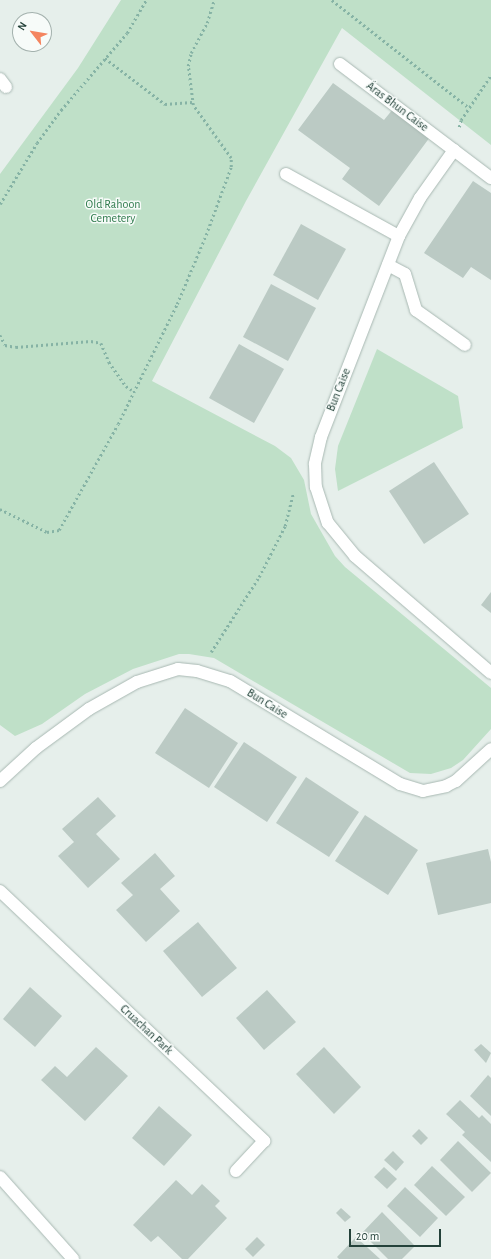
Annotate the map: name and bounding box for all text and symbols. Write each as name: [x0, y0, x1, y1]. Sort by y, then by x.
north arrow: [12, 12, 52, 52]
text: N: [15, 20, 29, 32]
street label: Áras Bhun Caise: [363, 79, 431, 135]
park label: Old Rahoon Cemetery: [86, 198, 140, 226]
street label: Bun Caise: [324, 366, 354, 414]
street label: Bun Caise: [244, 686, 290, 722]
street label: Cruachan Park: [117, 1002, 175, 1058]
scale bar: [351, 1221, 443, 1247]
text: 20 m: [356, 1230, 379, 1242]

